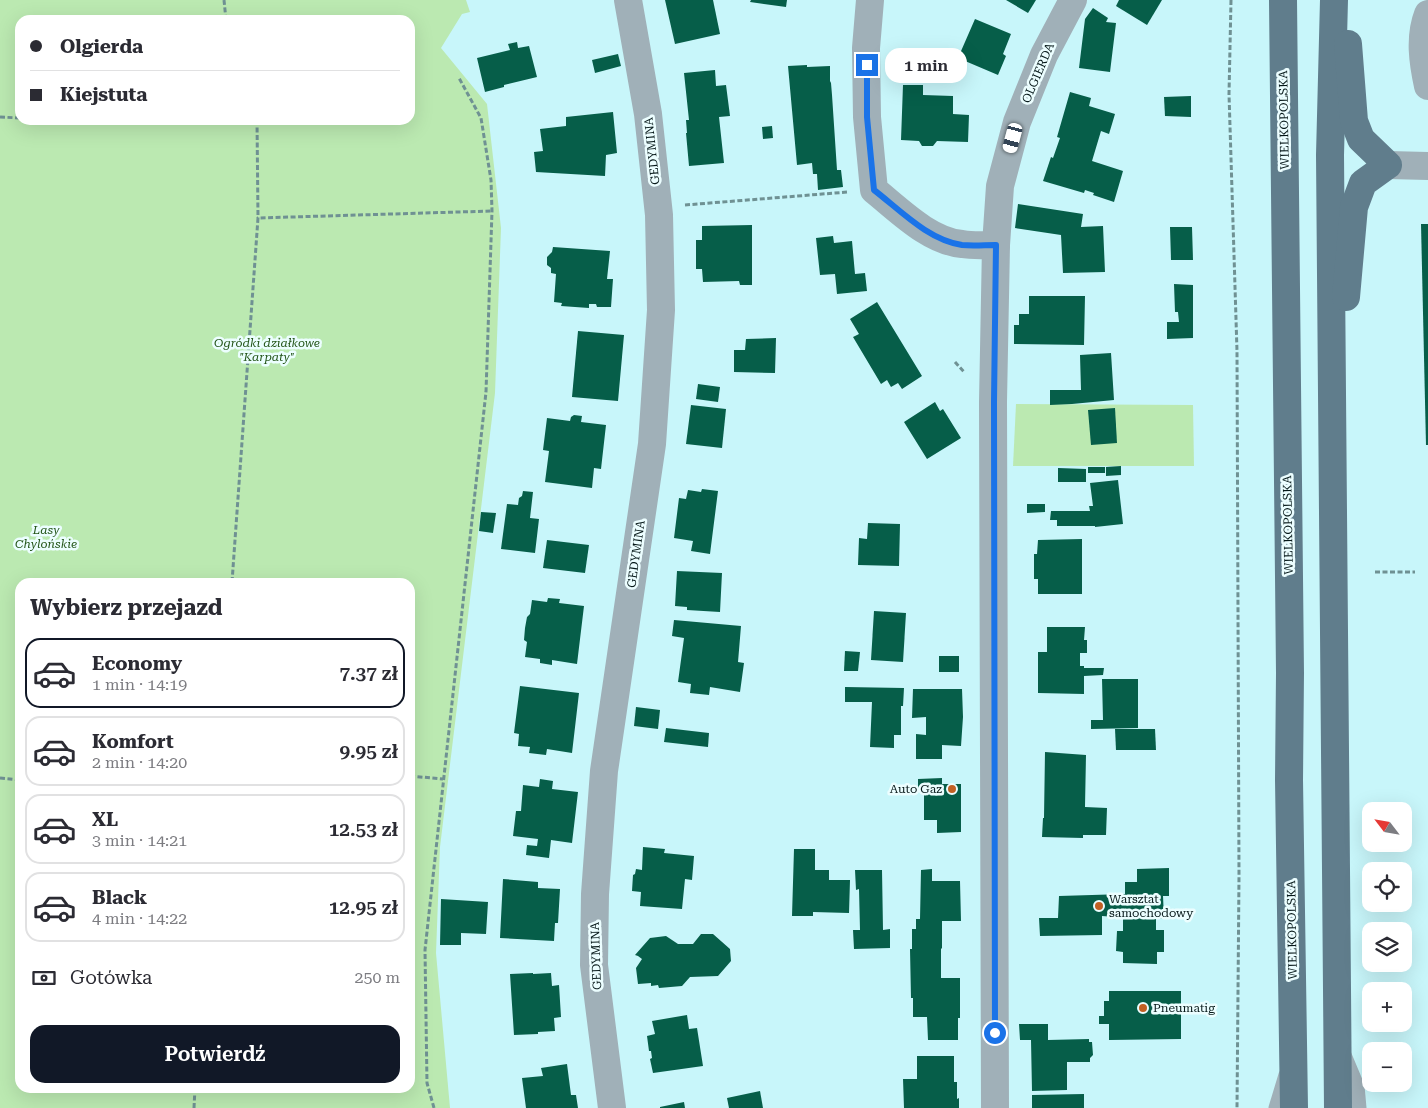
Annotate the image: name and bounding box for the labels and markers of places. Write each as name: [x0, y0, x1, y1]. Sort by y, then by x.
place label: Auto Gaz: [890, 782, 942, 796]
marker: Auto Gaz: [946, 783, 958, 795]
place label: Warsztat samochodowy: [1109, 892, 1194, 920]
marker: Warsztat samochodowy: [1093, 900, 1105, 912]
place label: Pneumatig: [1153, 1001, 1215, 1015]
marker: Pneumatig: [1137, 1002, 1149, 1014]

